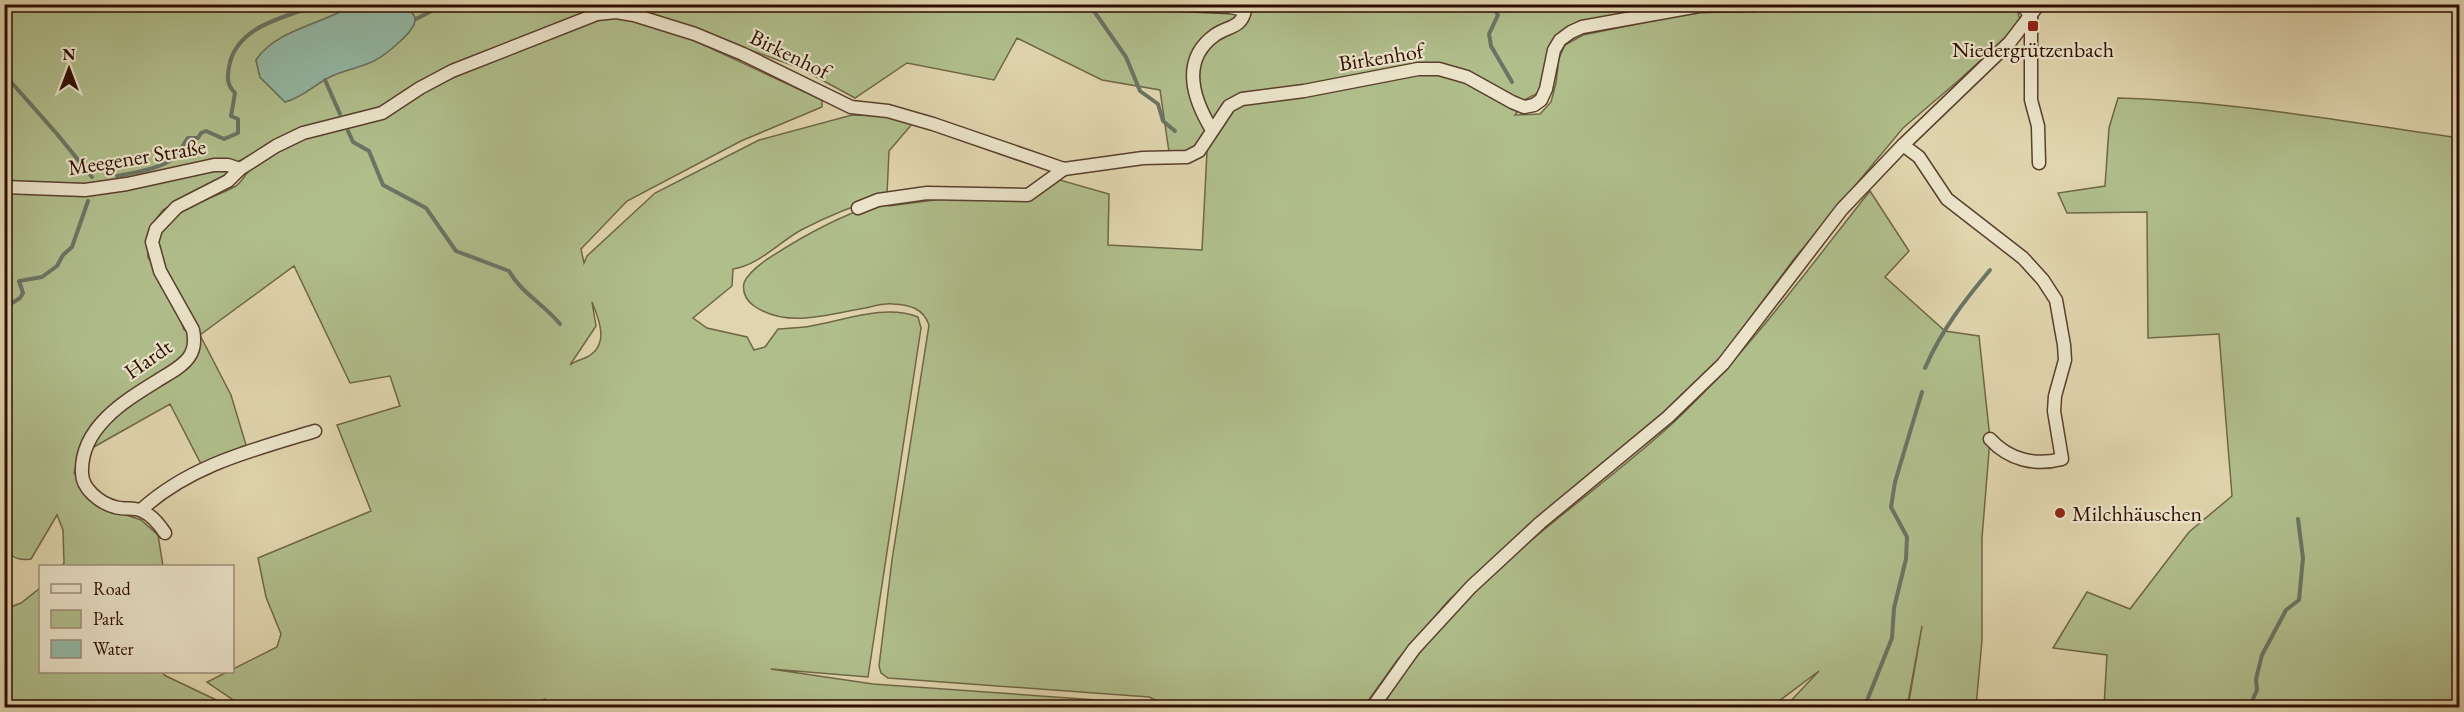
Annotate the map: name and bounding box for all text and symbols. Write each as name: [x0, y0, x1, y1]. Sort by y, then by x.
marker: Niedergrützenbach: [2026, 19, 2040, 33]
street label: Birkenhof: [745, 22, 837, 87]
place label: Niedergrützenbach: [1952, 35, 2114, 64]
street label: Birkenhof: [1337, 36, 1428, 78]
north arrow: [39, 39, 99, 99]
text: N: [63, 44, 76, 65]
street label: Meegener Straße: [66, 132, 208, 182]
street label: Hardt: [118, 332, 178, 386]
place label: Milchhäuschen: [2072, 499, 2202, 528]
marker: Milchhäuschen: [2053, 506, 2067, 520]
legend: [39, 565, 234, 673]
text: Road: [93, 577, 132, 600]
text: Park: [93, 607, 124, 630]
text: Water: [93, 637, 134, 660]

